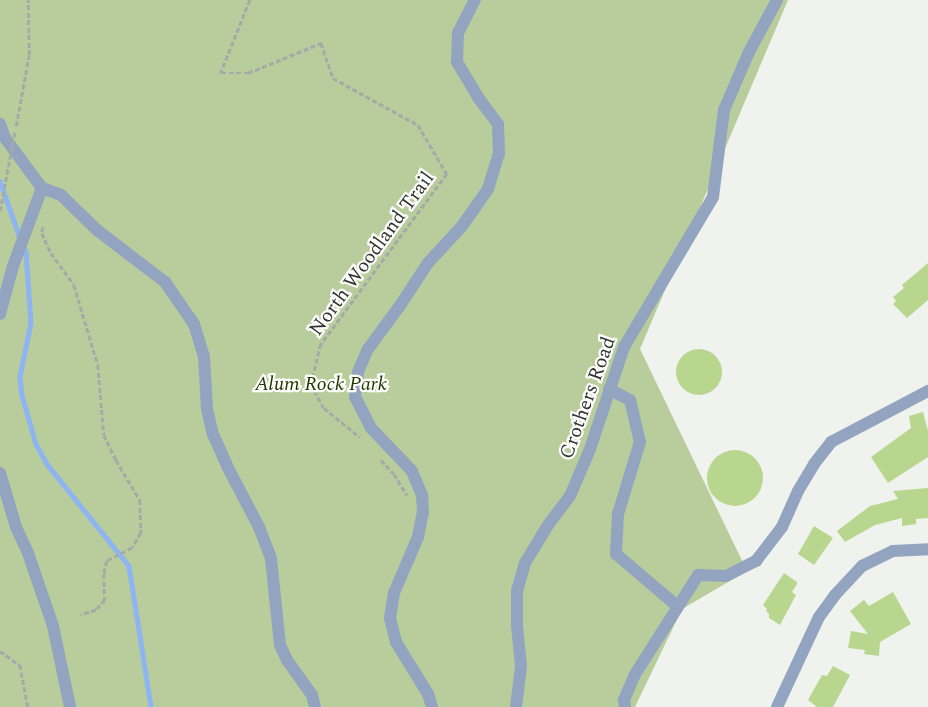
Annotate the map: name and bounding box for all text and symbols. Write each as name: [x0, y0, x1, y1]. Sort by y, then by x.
street label: North Woodland Trail: [304, 167, 440, 341]
street label: Crothers Road: [555, 334, 621, 462]
park label: Alum Rock Park: [255, 372, 387, 396]

